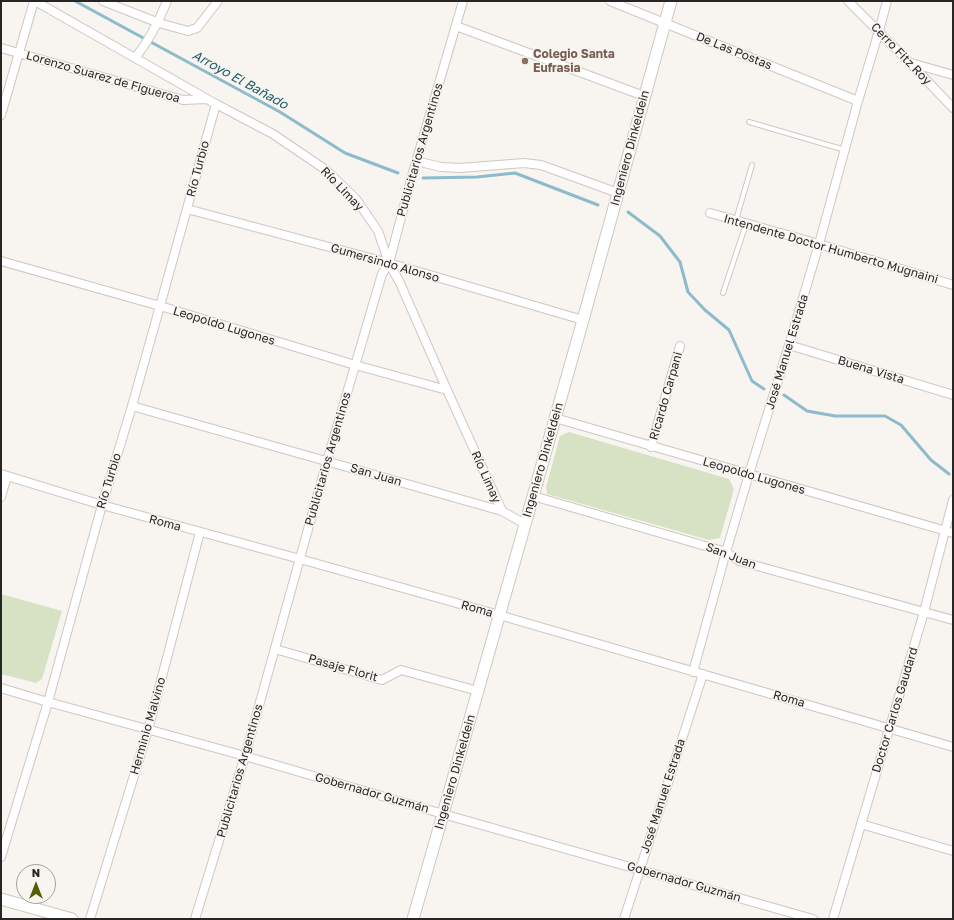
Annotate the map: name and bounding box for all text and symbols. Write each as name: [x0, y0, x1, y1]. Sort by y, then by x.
street label: Cerro Fitz Roy: [868, 20, 934, 88]
street label: De Las Postas: [694, 29, 774, 73]
water label: Arroyo El Bañado: [189, 47, 291, 113]
place label: Colegio Santa Eufrasia: [533, 47, 615, 75]
street label: Lorenzo Suarez de Figueroa: [24, 48, 182, 106]
marker: Colegio Santa Eufrasia: [520, 56, 530, 66]
street label: Publicitarios Argentinos: [394, 81, 446, 219]
street label: Ingeniero Dinkeldein: [608, 89, 652, 207]
street label: Río Turbio: [184, 139, 212, 199]
street label: Río Limay: [318, 164, 366, 214]
street label: Intendente Doctor Humberto Mugnaini: [722, 211, 940, 287]
street label: Gumersindo Alonso: [329, 241, 441, 285]
street label: José Manuel Estrada: [763, 293, 811, 411]
street label: Leopoldo Lugones: [171, 304, 277, 348]
street label: Ricardo Carpani: [647, 350, 685, 442]
street label: Buena Vista: [836, 353, 906, 387]
street label: Publicitarios Argentinos: [302, 390, 354, 528]
street label: Ingeniero Dinkeldein: [520, 401, 566, 519]
street label: Río Limay: [468, 449, 504, 505]
street label: Río Turbio: [94, 451, 124, 511]
street label: Leopoldo Lugones: [701, 454, 807, 498]
street label: San Juan: [349, 461, 403, 489]
street label: Roma: [147, 512, 183, 534]
street label: San Juan: [704, 540, 758, 572]
street label: Roma: [459, 598, 495, 620]
street label: Doctor Carlos Gaudard: [869, 646, 921, 774]
street label: Pasaje Florit: [307, 651, 379, 685]
street label: Herminio Malvino: [127, 676, 169, 776]
street label: Roma: [771, 688, 807, 710]
street label: Publicitarios Argentinos: [214, 702, 266, 840]
street label: Ingeniero Dinkeldein: [432, 713, 478, 831]
street label: José Manuel Estrada: [638, 737, 688, 855]
street label: Gobernador Guzmán: [313, 770, 431, 816]
street label: Gobernador Guzmán: [625, 859, 743, 905]
north arrow: [16, 864, 56, 904]
text: N: [32, 866, 40, 879]

